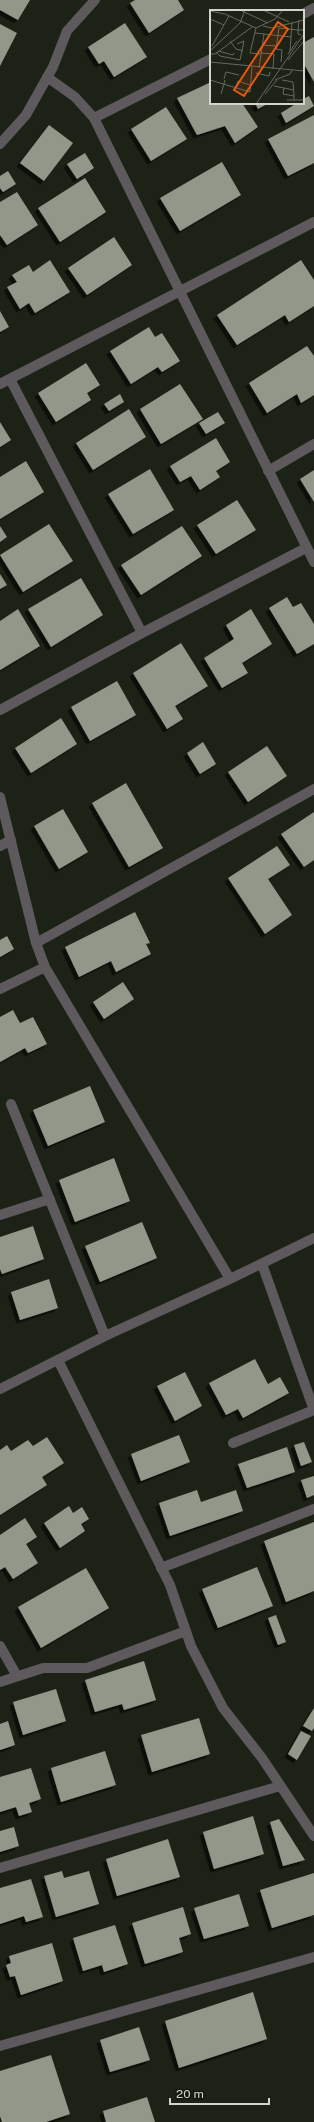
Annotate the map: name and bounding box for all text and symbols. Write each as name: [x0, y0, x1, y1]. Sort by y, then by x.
inset map: [210, 10, 304, 104]
scale bar: [170, 2080, 269, 2106]
text: 20 m: [176, 2087, 204, 2101]

